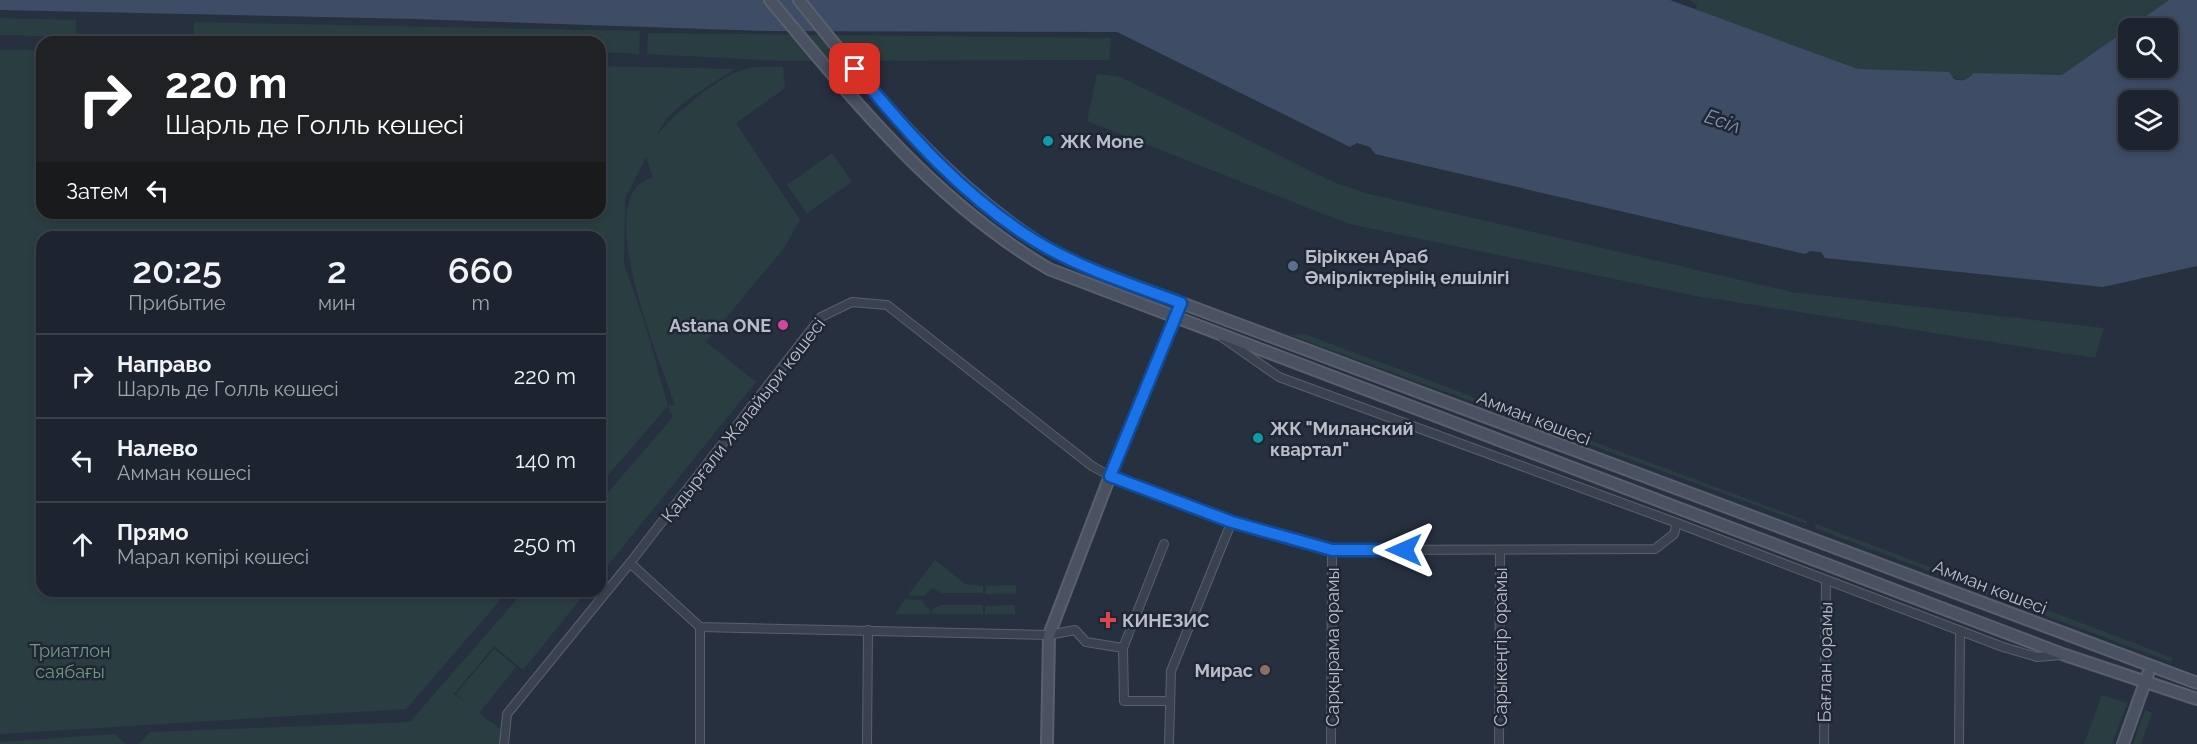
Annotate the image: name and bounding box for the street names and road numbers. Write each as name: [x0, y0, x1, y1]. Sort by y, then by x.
street label: Қадырғали Жалайыри көшесі: [657, 314, 829, 526]
street label: Амман көшесі: [1474, 387, 1594, 449]
street label: Амман көшесі: [1930, 556, 2050, 618]
street label: Сарқырама орамы: [1322, 567, 1343, 727]
street label: Сарыкеңгір орамы: [1490, 567, 1511, 727]
street label: Бағлан орамы: [1813, 601, 1837, 723]

